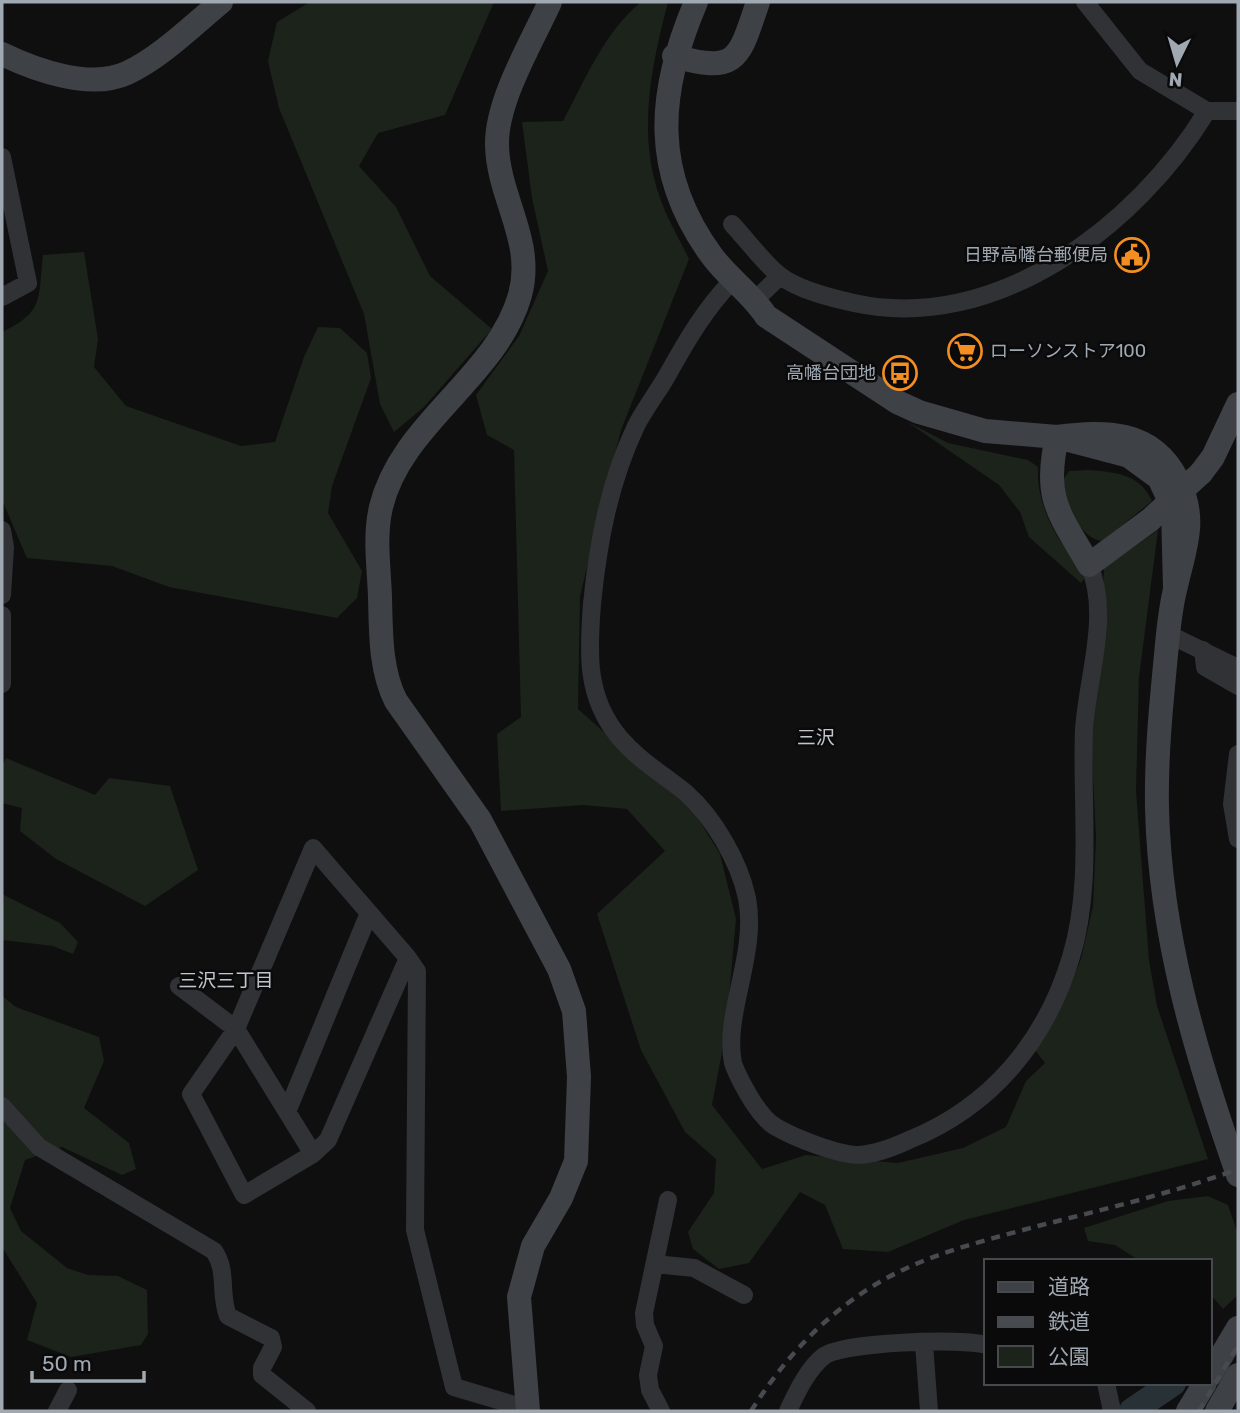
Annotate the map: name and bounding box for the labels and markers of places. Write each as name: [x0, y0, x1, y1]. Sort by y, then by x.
public building icon: 日野高幡台郵便局: [1113, 236, 1151, 274]
place label: 日野高幡台郵便局: [964, 244, 1108, 266]
supermarket icon: ローソンストア100: [946, 332, 984, 370]
place label: ローソンストア100: [990, 340, 1146, 362]
bus stop icon: 高幡台団地: [881, 354, 919, 392]
place label: 高幡台団地: [786, 362, 876, 384]

